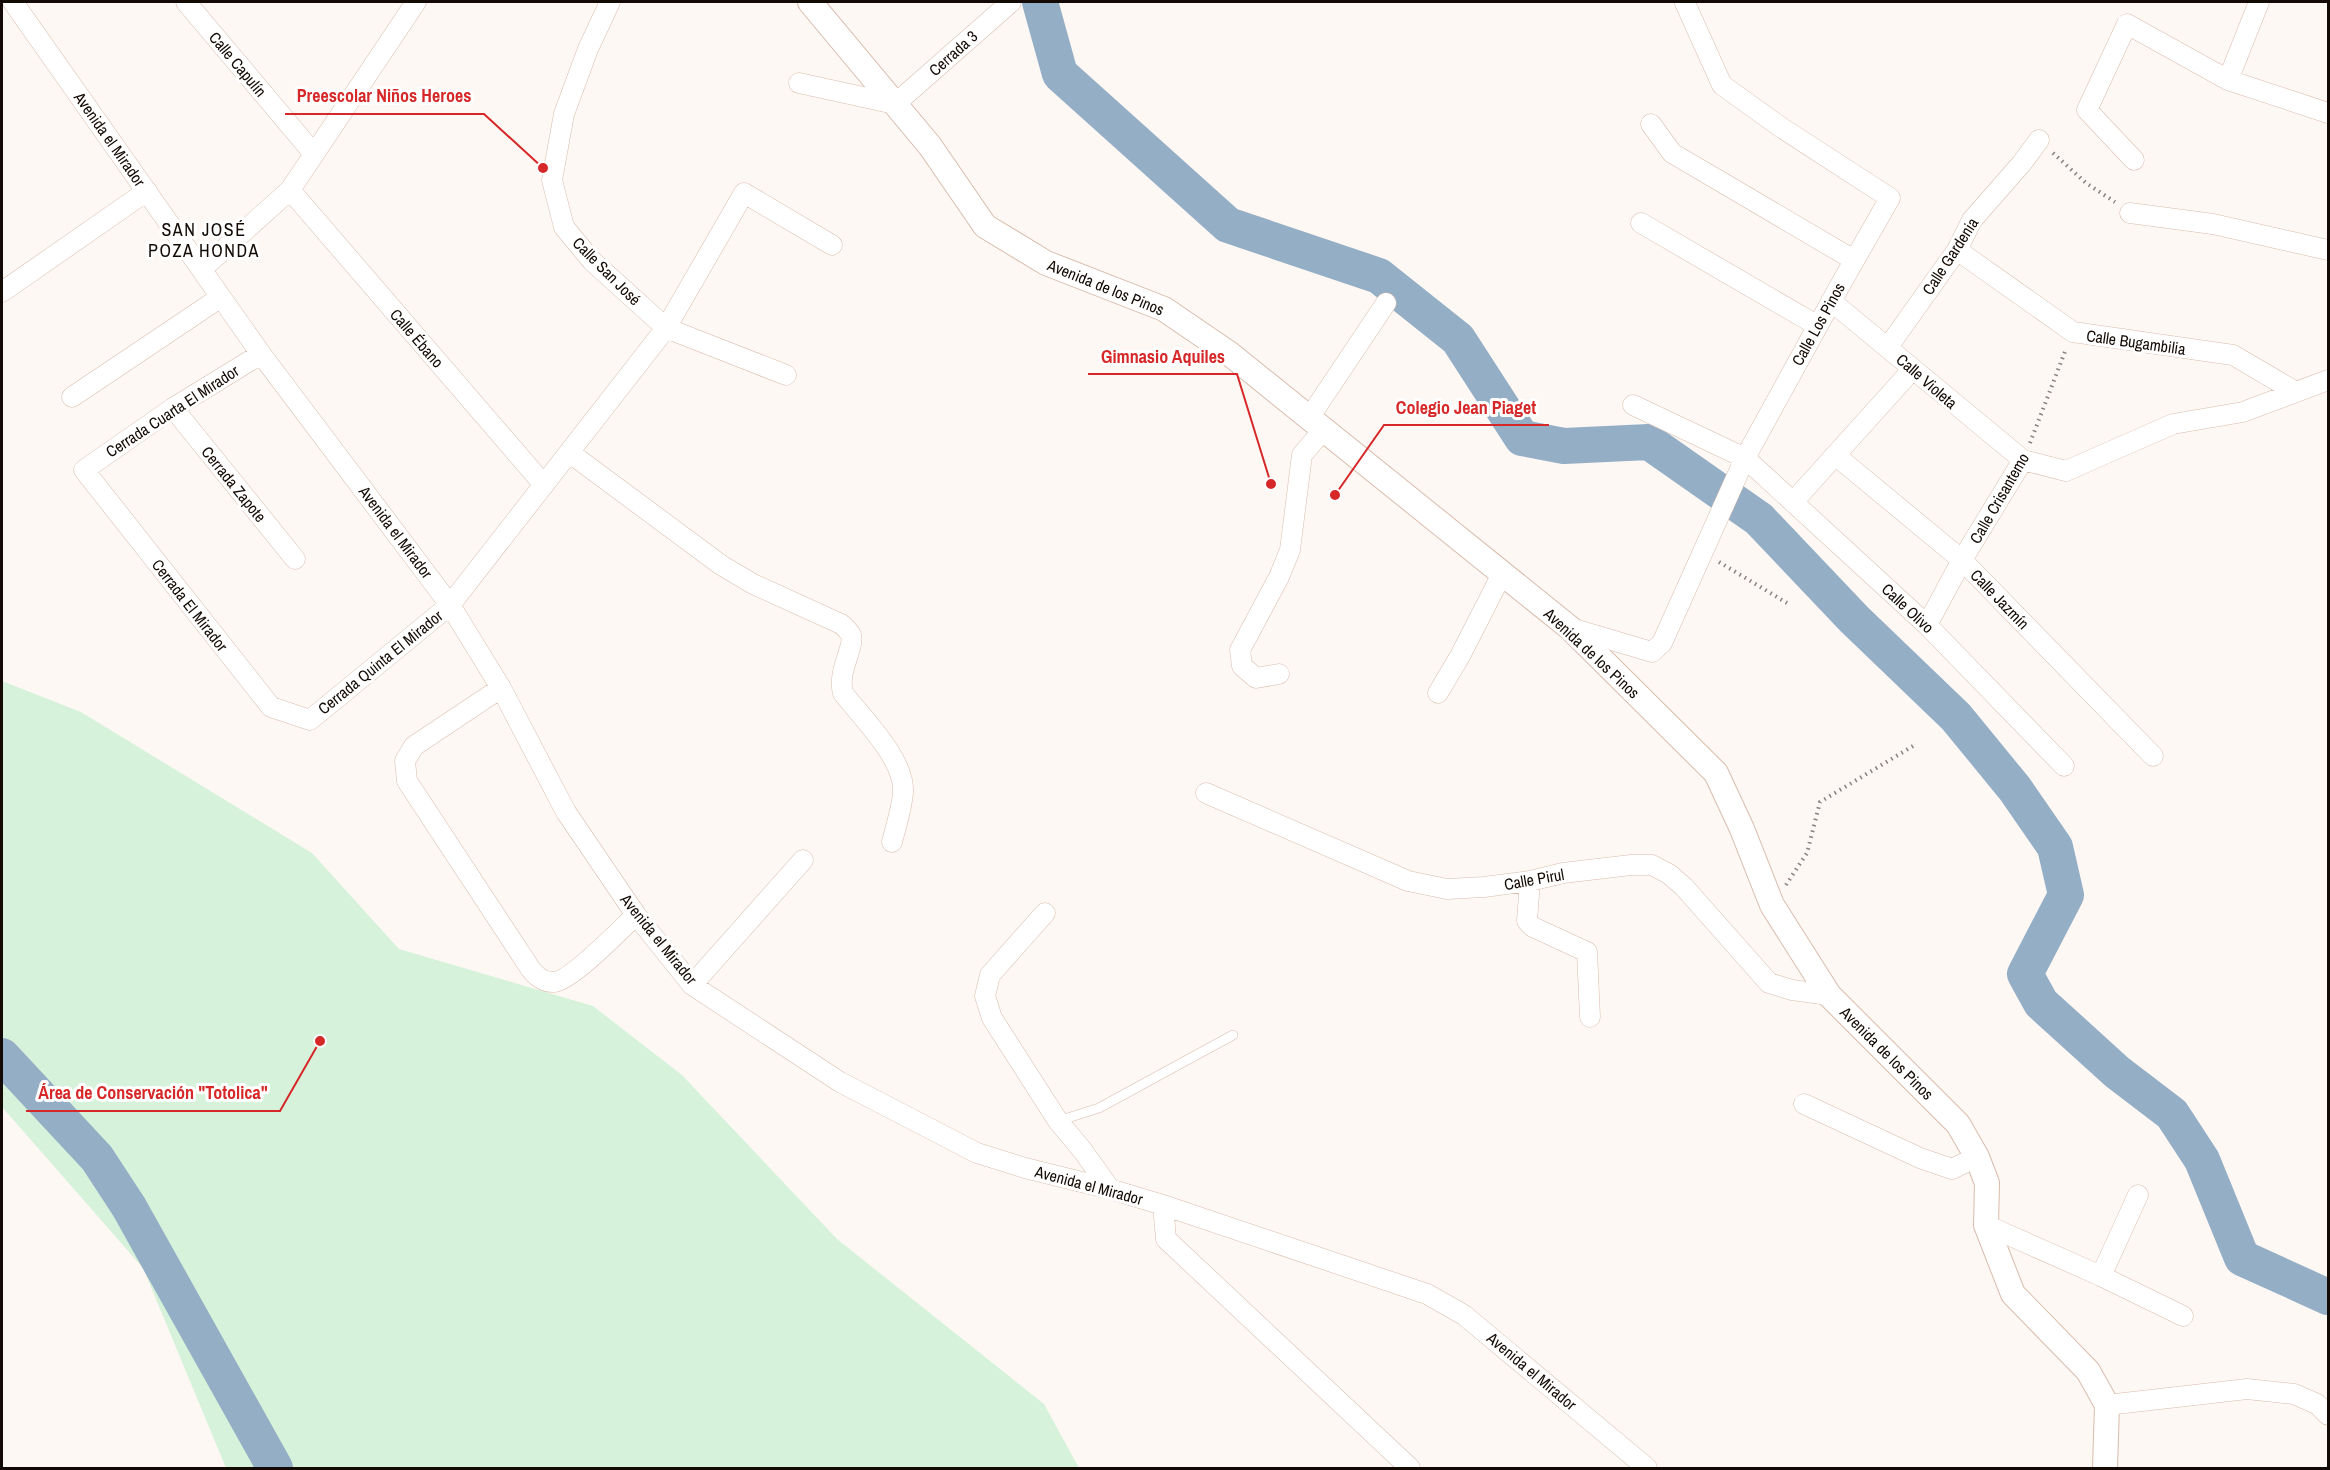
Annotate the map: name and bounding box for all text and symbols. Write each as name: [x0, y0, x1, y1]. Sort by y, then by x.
street label: Cerrada 3: [924, 25, 982, 81]
street label: Calle Capulín: [204, 27, 272, 101]
callout: Preescolar Niños Heroes: [285, 78, 484, 114]
text: Preescolar Niños Heroes: [297, 83, 471, 108]
street label: Avenida el Mirador: [69, 87, 151, 191]
street label: Calle Gardenia: [1917, 212, 1984, 299]
district label: SAN JOSÉ POZA HONDA: [148, 217, 260, 263]
street label: Calle San José: [568, 232, 646, 310]
street label: Avenida de los Pinos: [1044, 253, 1168, 320]
street label: Calle Los Pinos: [1786, 278, 1850, 370]
street label: Calle Ébano: [385, 304, 449, 372]
street label: Calle Bugambilia: [2085, 324, 2188, 360]
callout: Gimnasio Aquiles: [1088, 338, 1237, 374]
text: Gimnasio Aquiles: [1101, 344, 1225, 369]
street label: Calle Violeta: [1892, 348, 1963, 414]
street label: Cerrada Cuarta El Mirador: [101, 359, 243, 462]
callout: Colegio Jean Piaget: [1384, 389, 1549, 425]
text: Colegio Jean Piaget: [1396, 395, 1536, 420]
street label: Cerrada Zapote: [197, 441, 271, 527]
street label: Calle Crisantemo: [1964, 449, 2034, 547]
street label: Avenida el Mirador: [353, 480, 438, 583]
street label: Cerrada El Mirador: [147, 554, 233, 656]
street label: Calle Jazmín: [1966, 564, 2034, 634]
street label: Calle Olivo: [1877, 578, 1939, 638]
street label: Avenida de los Pinos: [1539, 602, 1645, 703]
street label: Cerrada Quinta El Mirador: [313, 604, 447, 719]
street label: Calle Pirul: [1502, 863, 1566, 895]
street label: Avenida el Mirador: [615, 888, 703, 989]
street label: Avenida de los Pinos: [1835, 1001, 1939, 1105]
callout: Área de Conservación "Totolica": [26, 1075, 280, 1111]
text: Área de Conservación "Totolica": [38, 1080, 268, 1105]
street label: Avenida el Mirador: [1032, 1160, 1146, 1210]
street label: Avenida el Mirador: [1482, 1326, 1582, 1415]

